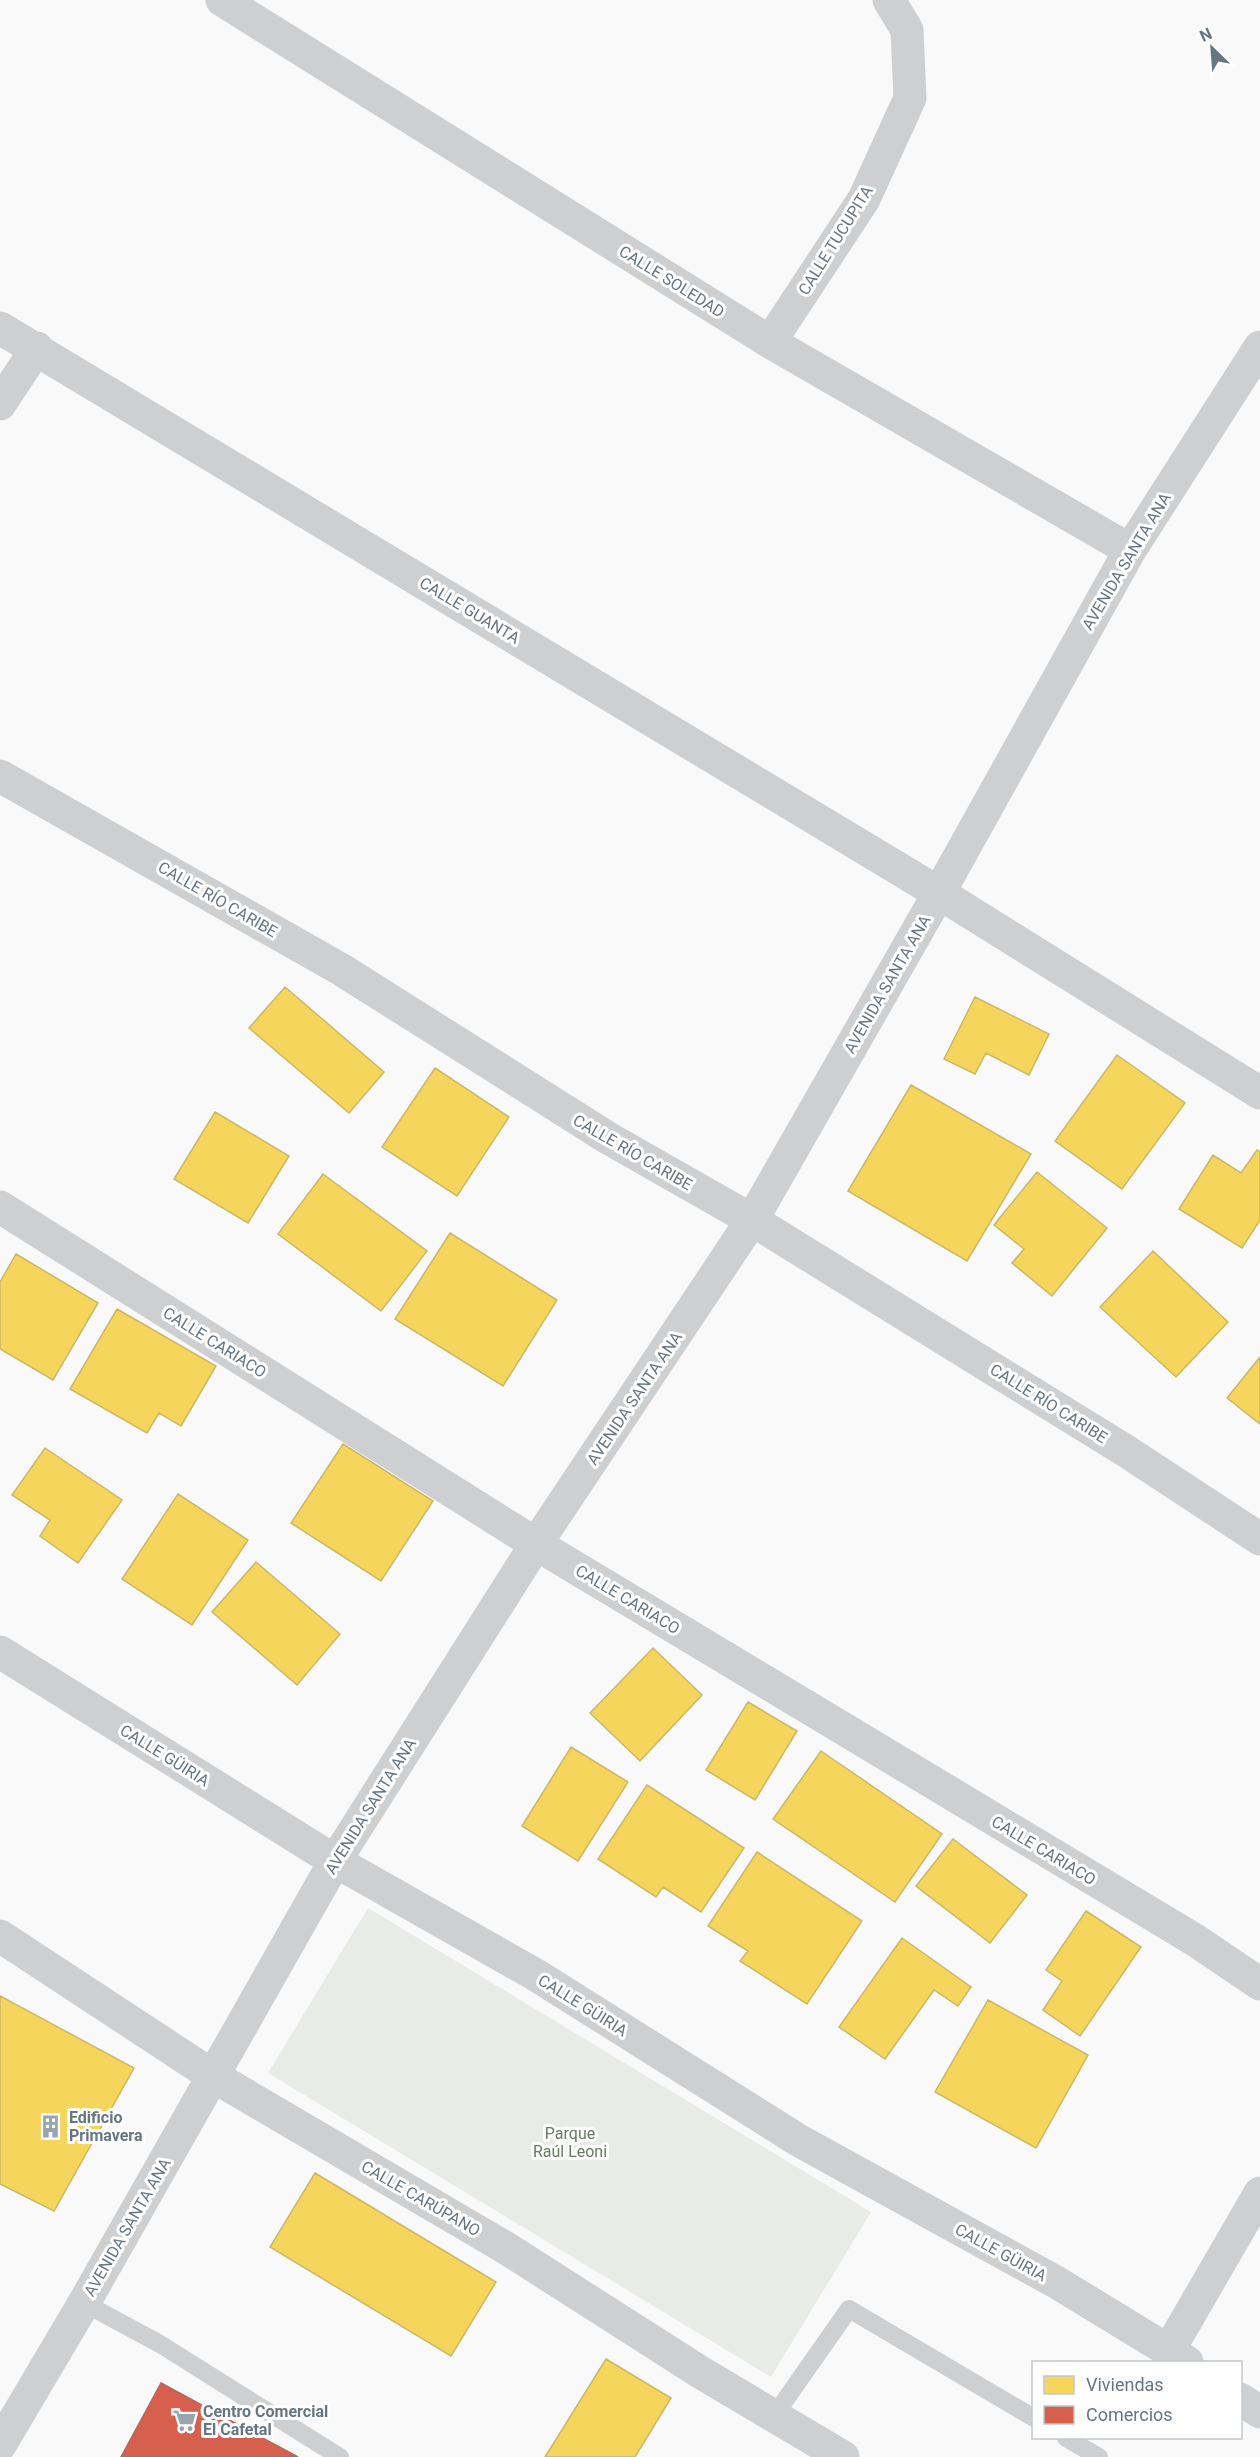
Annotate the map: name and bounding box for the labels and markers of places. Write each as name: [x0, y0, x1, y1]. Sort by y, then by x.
place label: Edificio Primavera: [69, 2108, 143, 2145]
building icon: Edificio Primavera: [38, 2113, 64, 2139]
place label: Centro Comercial El Cafetal: [203, 2402, 328, 2439]
supermarket icon: Centro Comercial El Cafetal: [172, 2407, 198, 2433]

